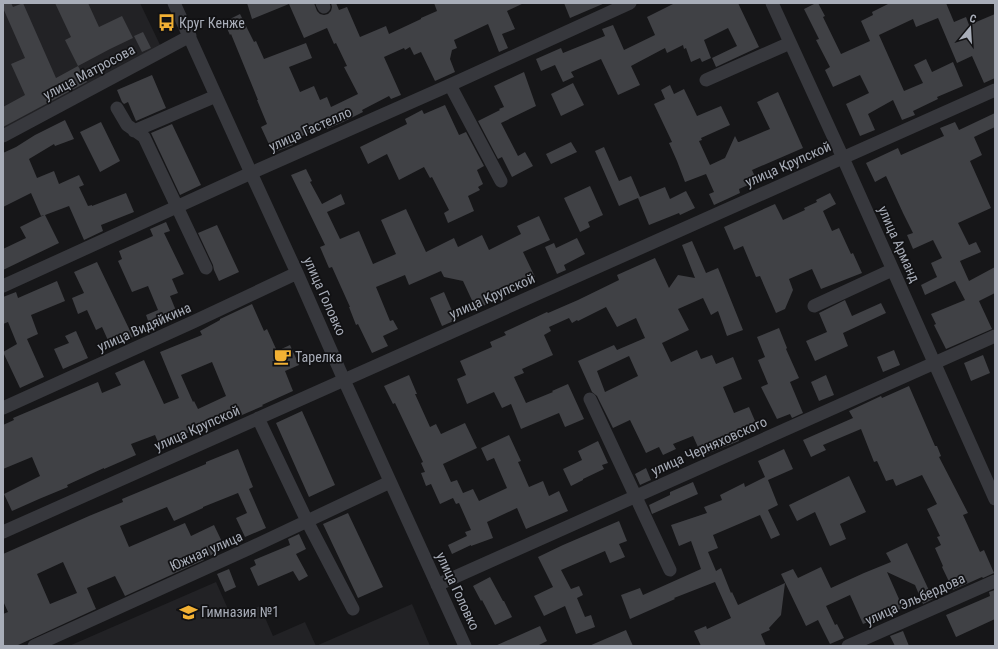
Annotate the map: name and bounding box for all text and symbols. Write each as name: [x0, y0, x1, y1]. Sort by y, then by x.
north arrow: [950, 8, 990, 48]
text: С: [968, 12, 978, 26]
bus stop icon: Круг Кенже: [156, 13, 176, 33]
place label: Круг Кенже: [179, 15, 245, 31]
street label: улица Матросова: [40, 41, 138, 103]
street label: улица Гастелло: [266, 104, 354, 154]
street label: улица Крупской: [743, 138, 833, 190]
street label: улица Арманд: [875, 203, 923, 285]
street label: улица Головко: [301, 254, 349, 338]
street label: улица Крупской: [447, 270, 537, 322]
street label: улица Видяйкина: [95, 299, 193, 355]
cafe icon: Тарелка: [272, 347, 292, 367]
place label: Тарелка: [295, 349, 342, 365]
street label: улица Крупской: [152, 402, 242, 454]
street label: улица Черняховского: [649, 413, 769, 479]
street label: Южная улица: [167, 528, 245, 574]
street label: улица Головко: [433, 549, 483, 633]
street label: улица Эльбердова: [863, 570, 967, 628]
school or university icon: Гимназия №1: [178, 602, 198, 622]
place label: Гимназия №1: [201, 604, 279, 620]

